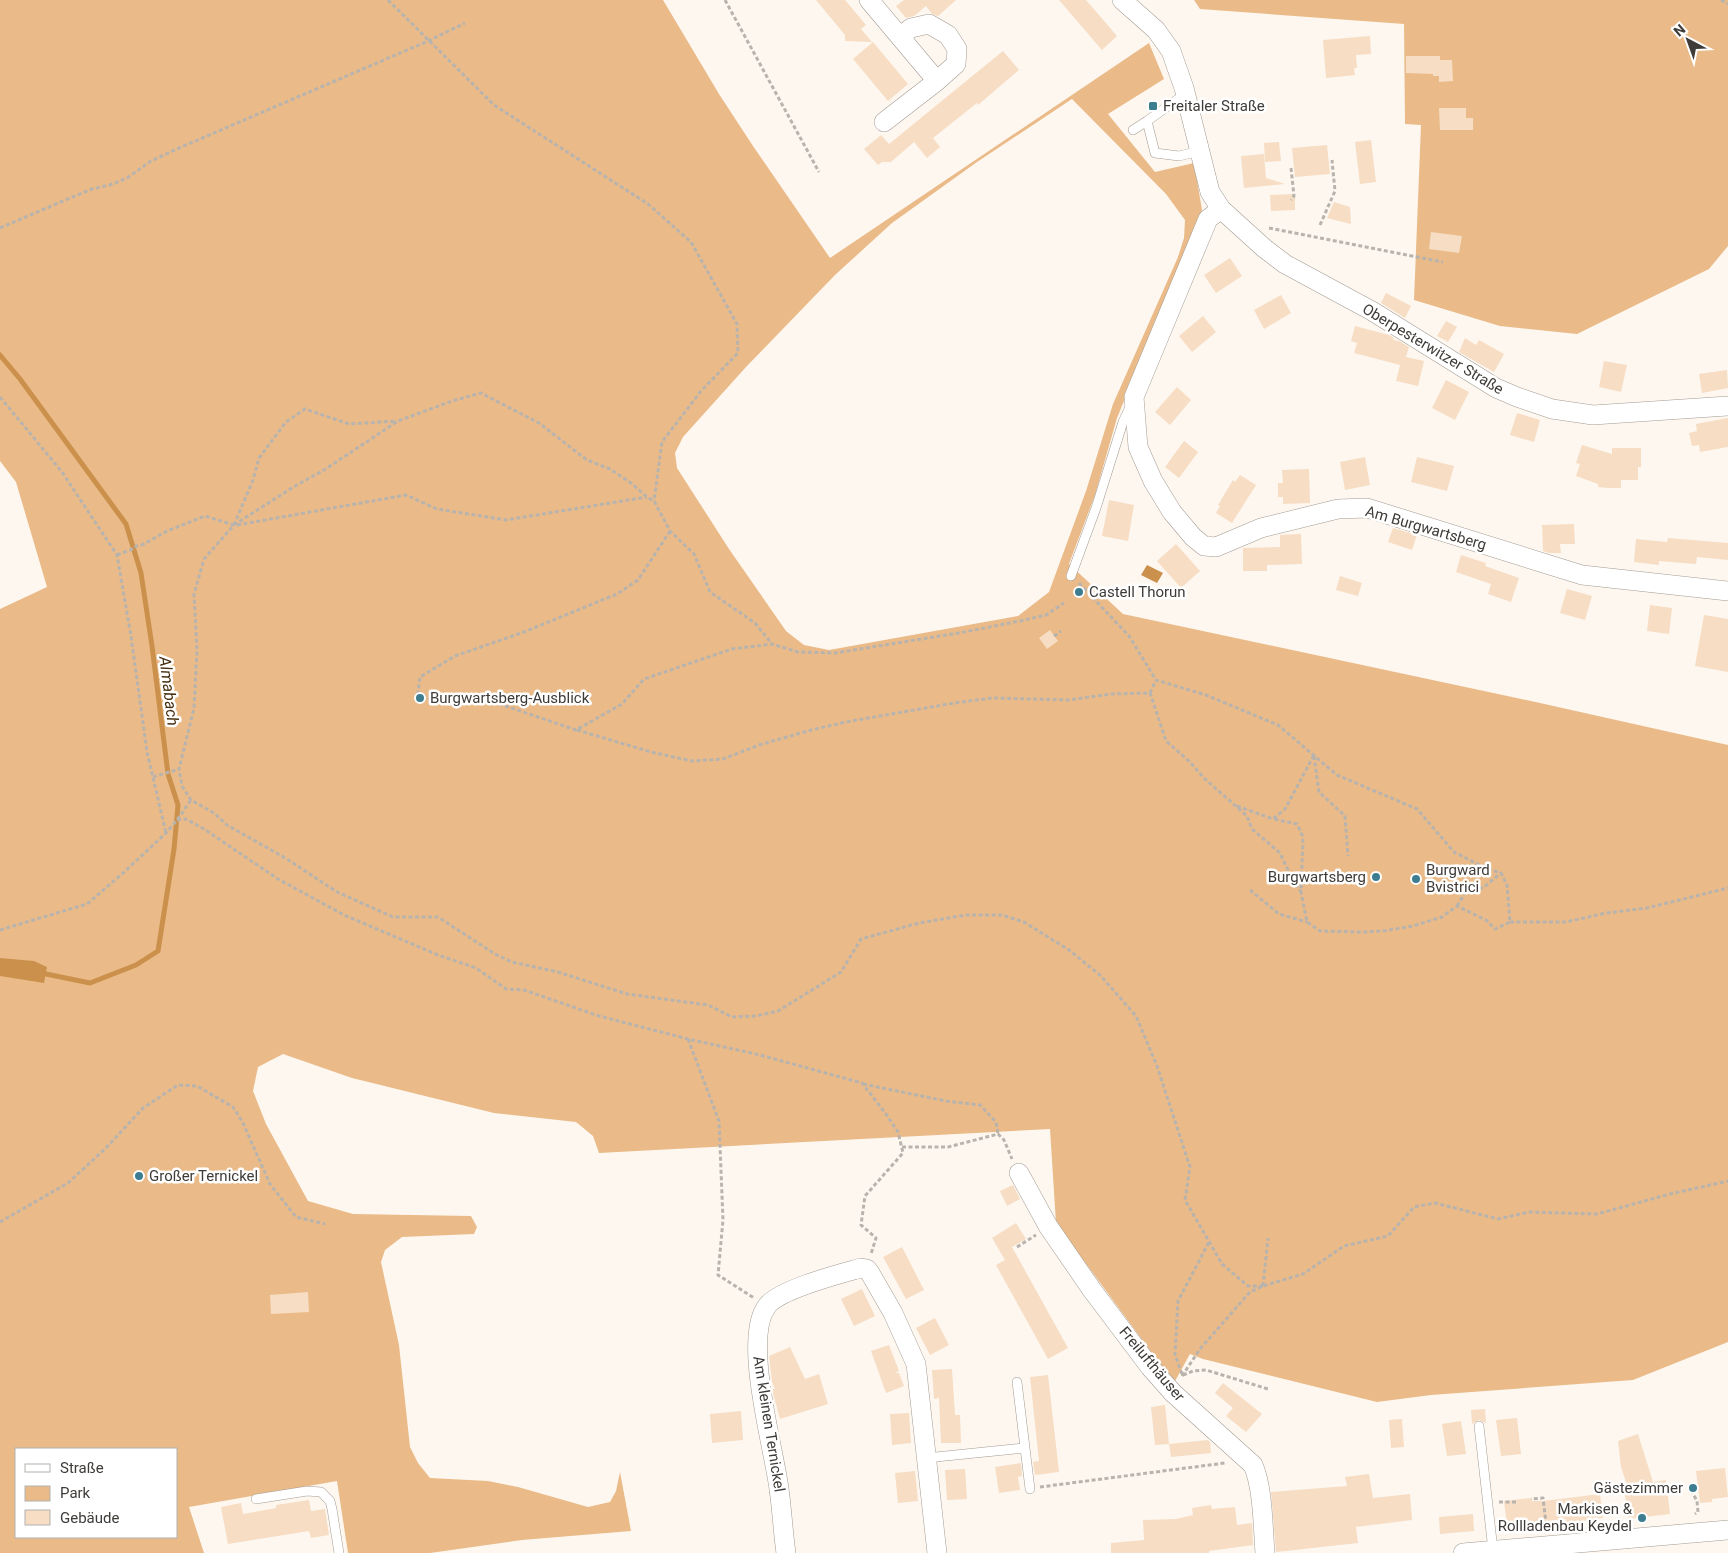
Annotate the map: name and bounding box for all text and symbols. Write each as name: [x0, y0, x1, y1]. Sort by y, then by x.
north arrow: [1663, 15, 1713, 65]
text: N: [1670, 21, 1688, 39]
place label: Freitaler Straße: [1163, 97, 1265, 115]
marker: Freitaler Straße: [1147, 100, 1159, 112]
street label: Oberpesterwitzer Straße: [1359, 300, 1507, 398]
street label: Am Burgwartsberg: [1363, 502, 1489, 554]
place label: Castell Thorun: [1089, 583, 1186, 601]
marker: Castell Thorun: [1073, 586, 1085, 598]
water label: Almabach: [155, 654, 183, 727]
place label: Burgwartsberg-Ausblick: [430, 689, 590, 707]
marker: Burgwartsberg-Ausblick: [414, 692, 426, 704]
place label: Burgward Bvistrici: [1426, 861, 1490, 896]
place label: Burgwartsberg: [1268, 868, 1366, 886]
marker: Burgwartsberg: [1370, 871, 1382, 883]
marker: Burgward Bvistrici: [1410, 873, 1422, 885]
place label: Großer Ternickel: [149, 1167, 258, 1185]
marker: Großer Ternickel: [133, 1170, 145, 1182]
street label: Freilufthäuser: [1115, 1323, 1189, 1405]
street label: Am kleinen Ternickel: [749, 1355, 789, 1493]
legend: [15, 1448, 178, 1538]
text: Straße: [60, 1459, 104, 1477]
place label: Gästezimmer: [1594, 1479, 1683, 1497]
marker: Gästezimmer: [1687, 1482, 1699, 1494]
text: Park: [60, 1484, 91, 1502]
place label: Markisen & Rollladenbau Keydel: [1498, 1500, 1633, 1535]
text: Gebäude: [60, 1509, 119, 1527]
marker: Markisen & Rollladenbau Keydel: [1636, 1512, 1648, 1524]

